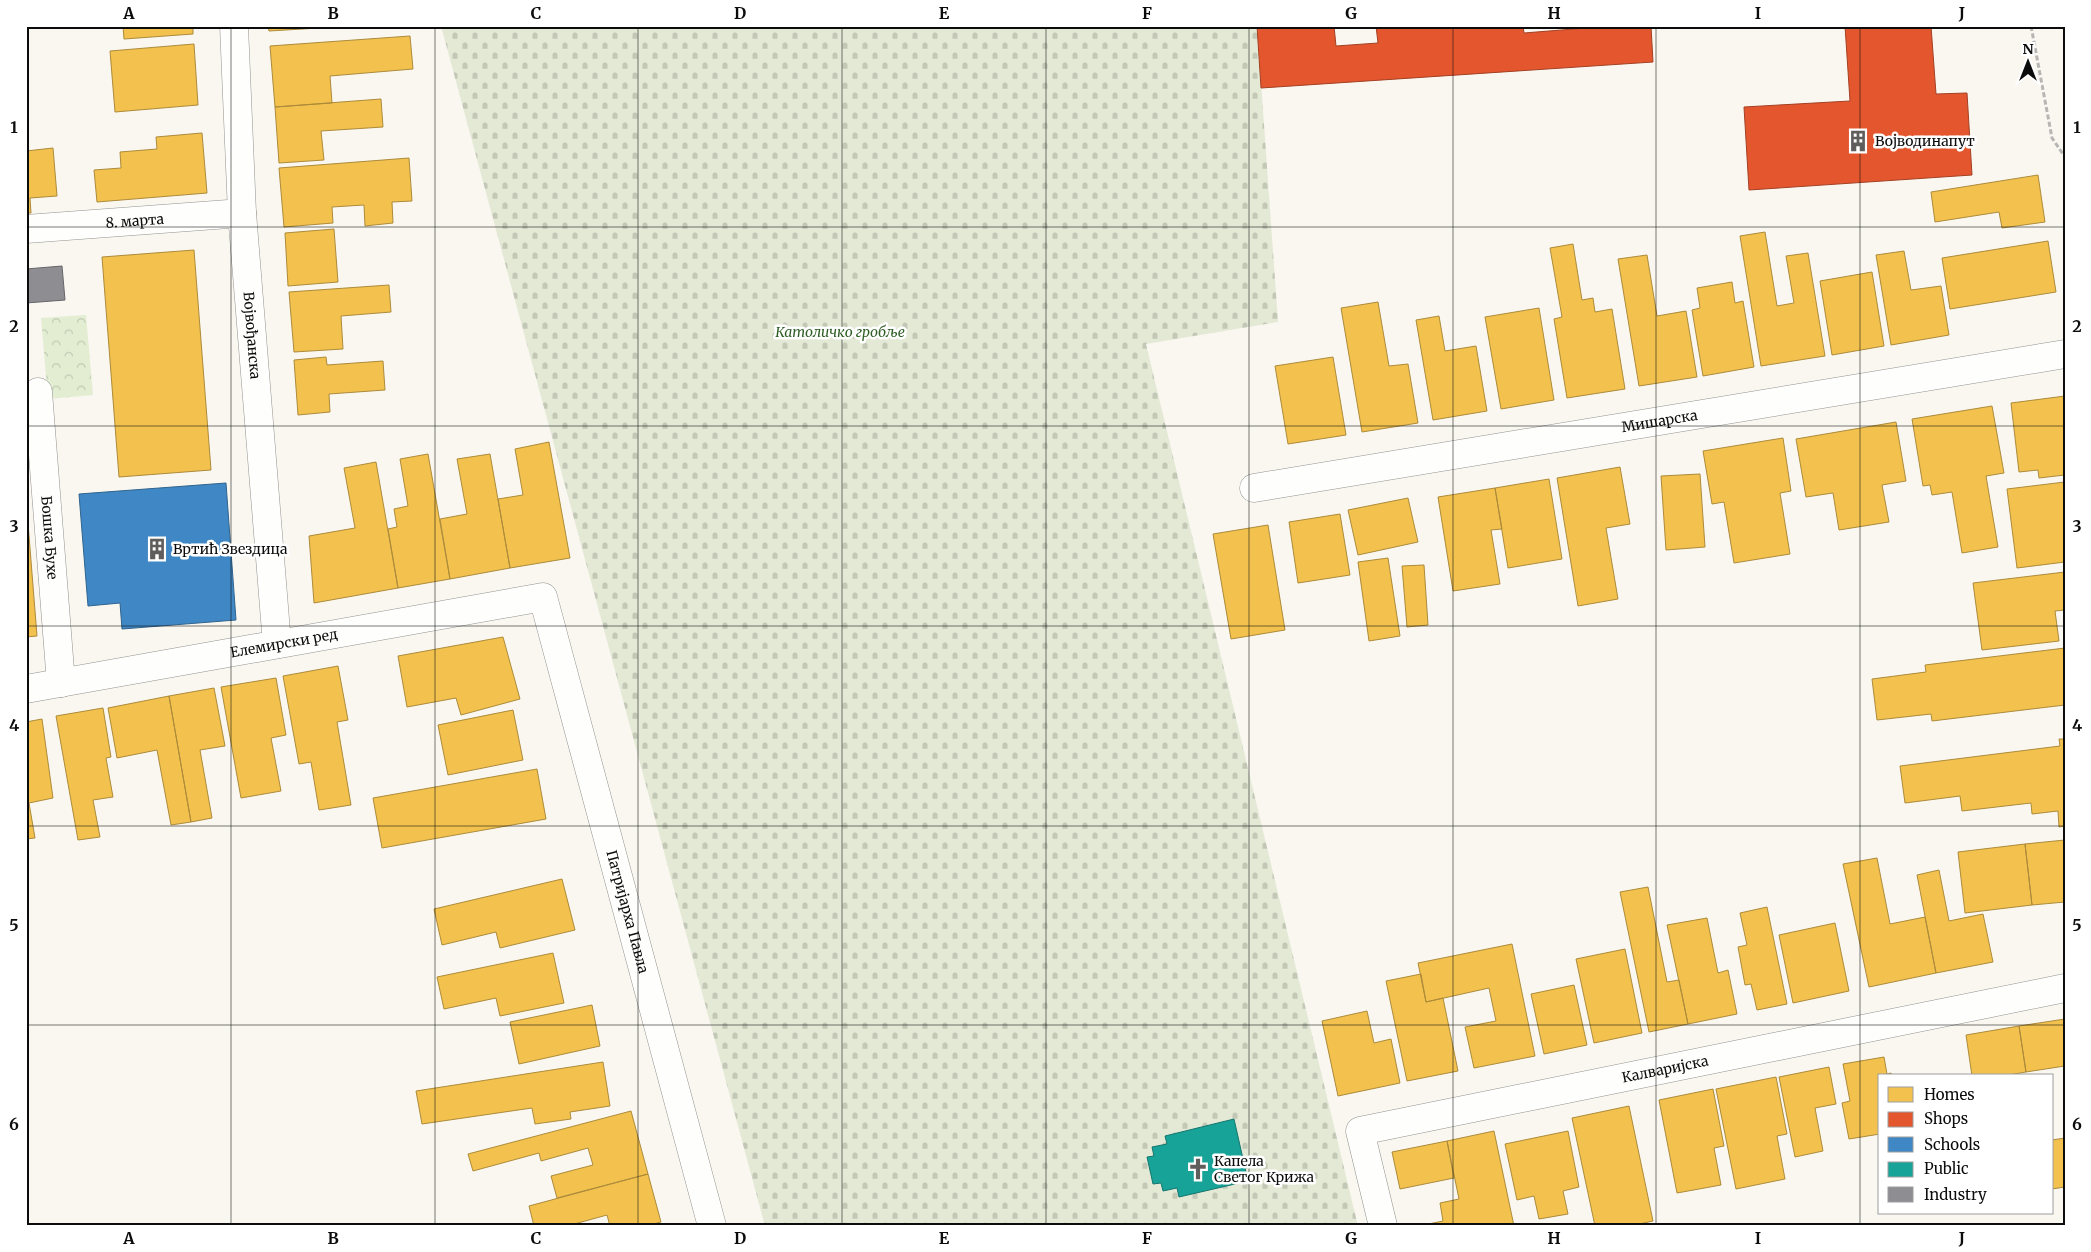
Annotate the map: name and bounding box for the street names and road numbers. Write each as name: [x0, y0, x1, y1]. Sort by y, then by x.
street label: 8. марта: [105, 210, 165, 232]
street label: Војвођанска: [239, 291, 265, 380]
street label: Мишарска: [1620, 406, 1699, 436]
street label: Бошка Бухе: [37, 495, 62, 580]
street label: Елемирски ред: [229, 625, 339, 661]
street label: Патријарха Павла: [602, 848, 653, 976]
street label: Калваријска: [1620, 1051, 1710, 1087]

